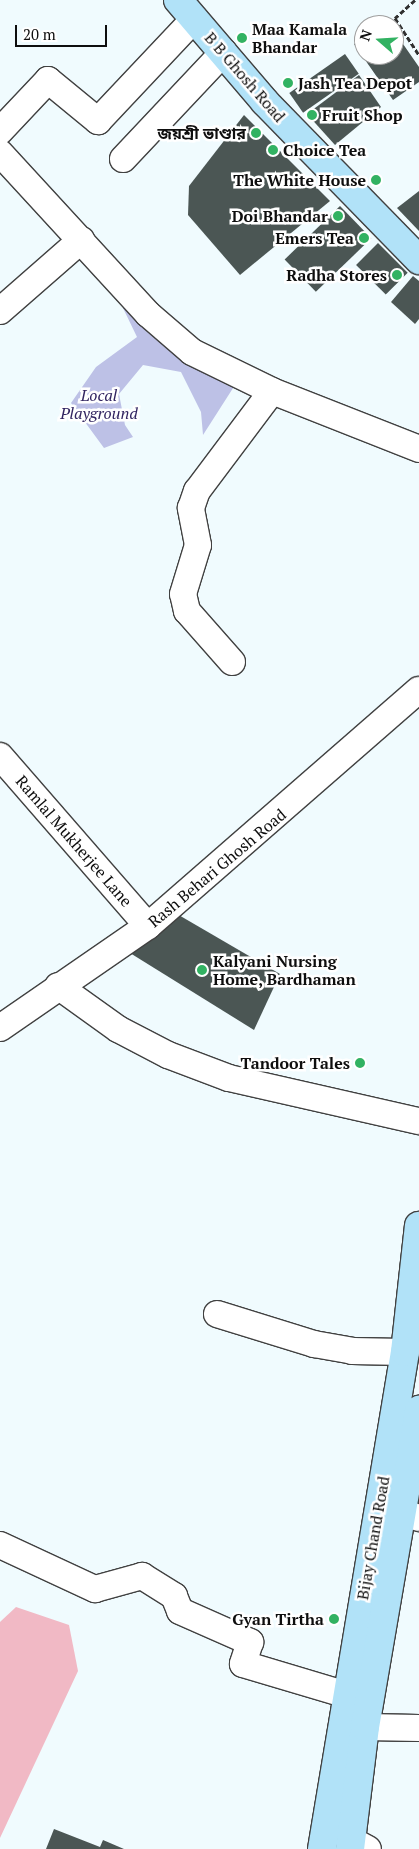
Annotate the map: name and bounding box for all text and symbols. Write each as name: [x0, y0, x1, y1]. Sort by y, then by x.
scale bar: [18, 15, 110, 47]
north arrow: [354, 15, 404, 65]
place label: Maa Kamala Bhandar: [252, 19, 347, 57]
text: 20 m: [23, 24, 56, 44]
text: N: [355, 27, 376, 43]
street label: B B Ghosh Road: [201, 28, 289, 126]
marker: Maa Kamala Bhandar: [236, 32, 248, 44]
place label: Jash Tea Depot: [298, 73, 412, 93]
marker: Jash Tea Depot: [282, 77, 294, 89]
place label: Fruit Shop: [322, 105, 402, 125]
marker: Fruit Shop: [306, 109, 318, 121]
place label: জয়শ্রী ভাণ্ডার: [157, 123, 246, 143]
marker: জয়শ্রী ভাণ্ডার: [250, 127, 262, 139]
place label: Choice Tea: [283, 140, 366, 160]
marker: Choice Tea: [267, 144, 279, 156]
place label: The White House: [233, 170, 366, 190]
marker: The White House: [370, 174, 382, 186]
place label: Doi Bhandar: [232, 206, 328, 226]
marker: Doi Bhandar: [332, 210, 344, 222]
place label: Emers Tea: [275, 228, 354, 248]
marker: Emers Tea: [358, 232, 370, 244]
place label: Radha Stores: [286, 265, 387, 285]
marker: Radha Stores: [391, 269, 403, 281]
park label: Local Playground: [60, 385, 138, 423]
street label: Ramlal Mukherjee Lane: [12, 771, 136, 911]
street label: Rash Behari Ghosh Road: [144, 805, 290, 931]
place label: Kalyani Nursing Home, Bardhaman: [213, 951, 356, 989]
marker: Kalyani Nursing Home, Bardhaman: [195, 963, 209, 977]
place label: Tandoor Tales: [241, 1053, 350, 1073]
marker: Tandoor Tales: [354, 1057, 366, 1069]
street label: Bijay Chand Road: [353, 1475, 393, 1601]
place label: Gyan Tirtha: [232, 1609, 324, 1629]
marker: Gyan Tirtha: [328, 1613, 340, 1625]

